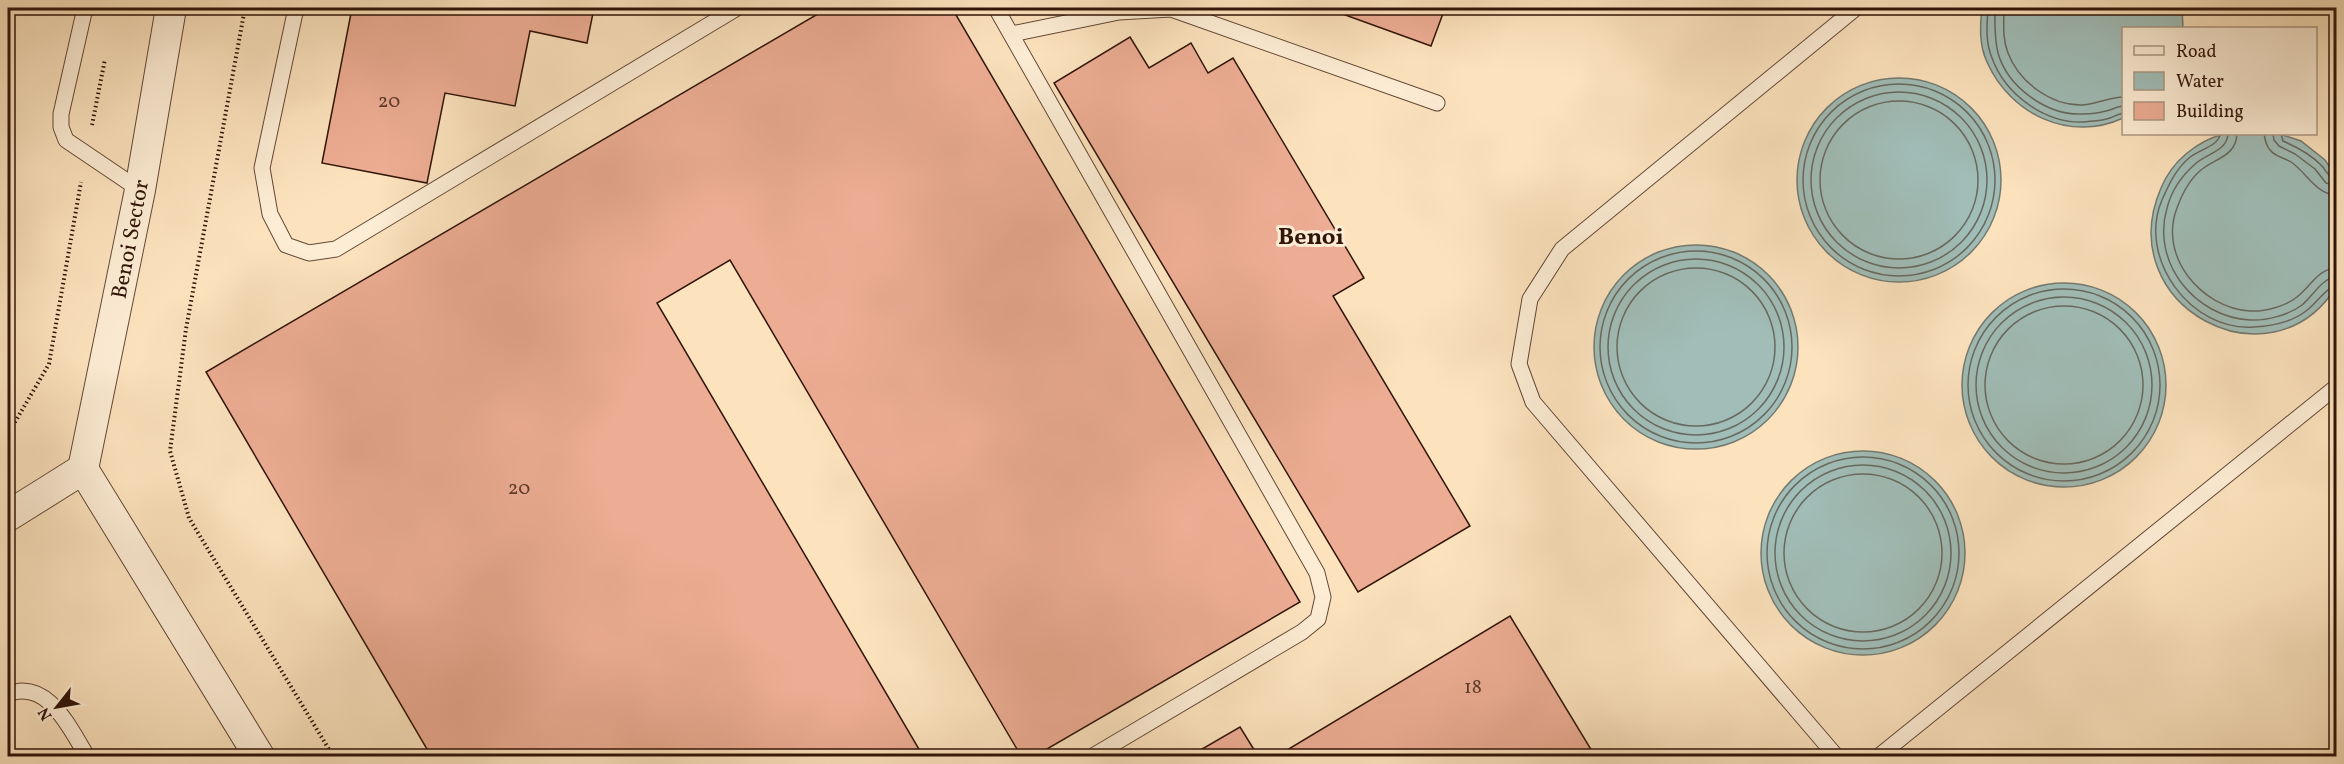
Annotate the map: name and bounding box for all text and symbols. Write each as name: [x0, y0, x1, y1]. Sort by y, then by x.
legend: [2122, 27, 2317, 135]
text: Road: [2176, 40, 2217, 65]
text: Water: [2176, 70, 2224, 95]
house number: 20: [378, 88, 400, 116]
text: Building: [2176, 100, 2244, 125]
street label: Benoi Sector: [105, 177, 158, 302]
district label: Benoi: [1278, 221, 1344, 255]
house number: 20: [508, 475, 530, 503]
house number: 18: [1464, 674, 1482, 702]
north arrow: [27, 677, 87, 737]
text: N: [33, 703, 58, 724]

